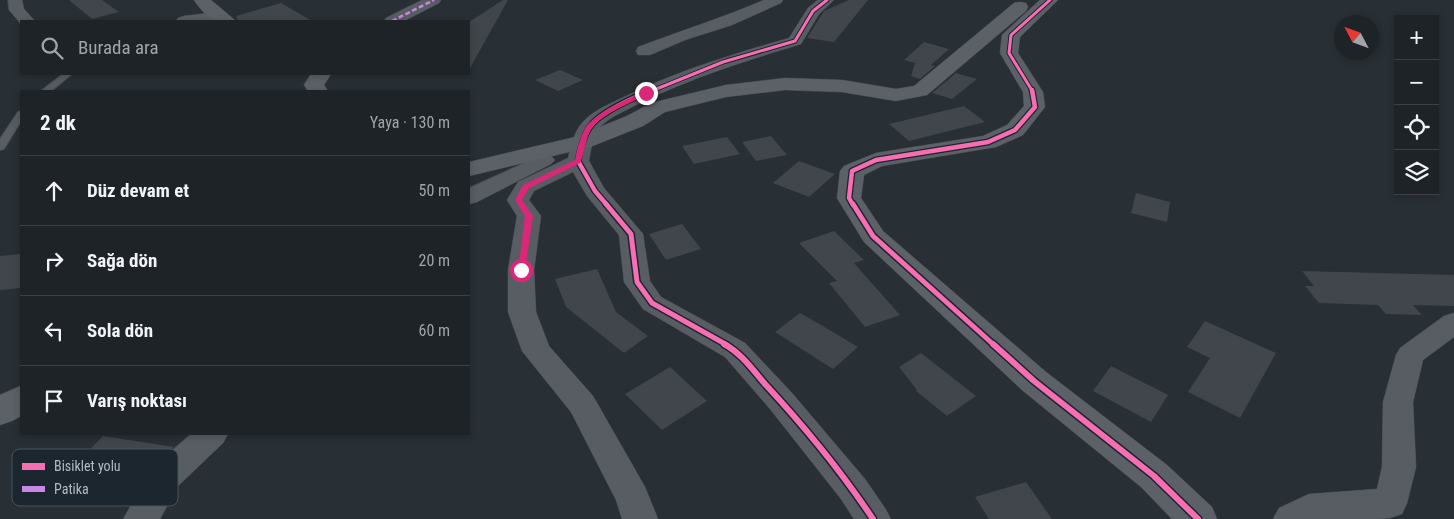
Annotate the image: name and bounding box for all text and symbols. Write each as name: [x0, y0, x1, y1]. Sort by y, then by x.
north arrow: [1334, 15, 1379, 60]
map controls: [1394, 15, 1439, 195]
button: +: [1394, 15, 1439, 60]
search box: [20, 20, 470, 75]
icon: search: [38, 34, 66, 62]
text: Burada ara: [78, 36, 159, 59]
button: −: [1394, 60, 1439, 105]
route end: [635, 82, 658, 105]
button: locate: [1394, 105, 1439, 150]
text: 2 dk: [40, 111, 76, 135]
text: Yaya · 130 m: [370, 113, 450, 132]
button: layers: [1394, 150, 1439, 195]
icon: ahead: [40, 177, 68, 205]
text: Düz devam et: [87, 179, 189, 202]
text: 50 m: [418, 181, 450, 200]
icon: right: [40, 247, 68, 275]
text: Sağa dön: [87, 249, 157, 272]
text: 20 m: [418, 251, 450, 270]
route start: [510, 259, 533, 282]
icon: left: [40, 317, 68, 345]
text: Sola dön: [87, 319, 153, 342]
text: 60 m: [418, 321, 450, 340]
icon: arrive: [40, 387, 68, 415]
text: Varış noktası: [87, 389, 187, 412]
legend: [12, 449, 178, 506]
text: Bisiklet yolu: [54, 458, 121, 474]
text: Patika: [54, 481, 89, 497]

